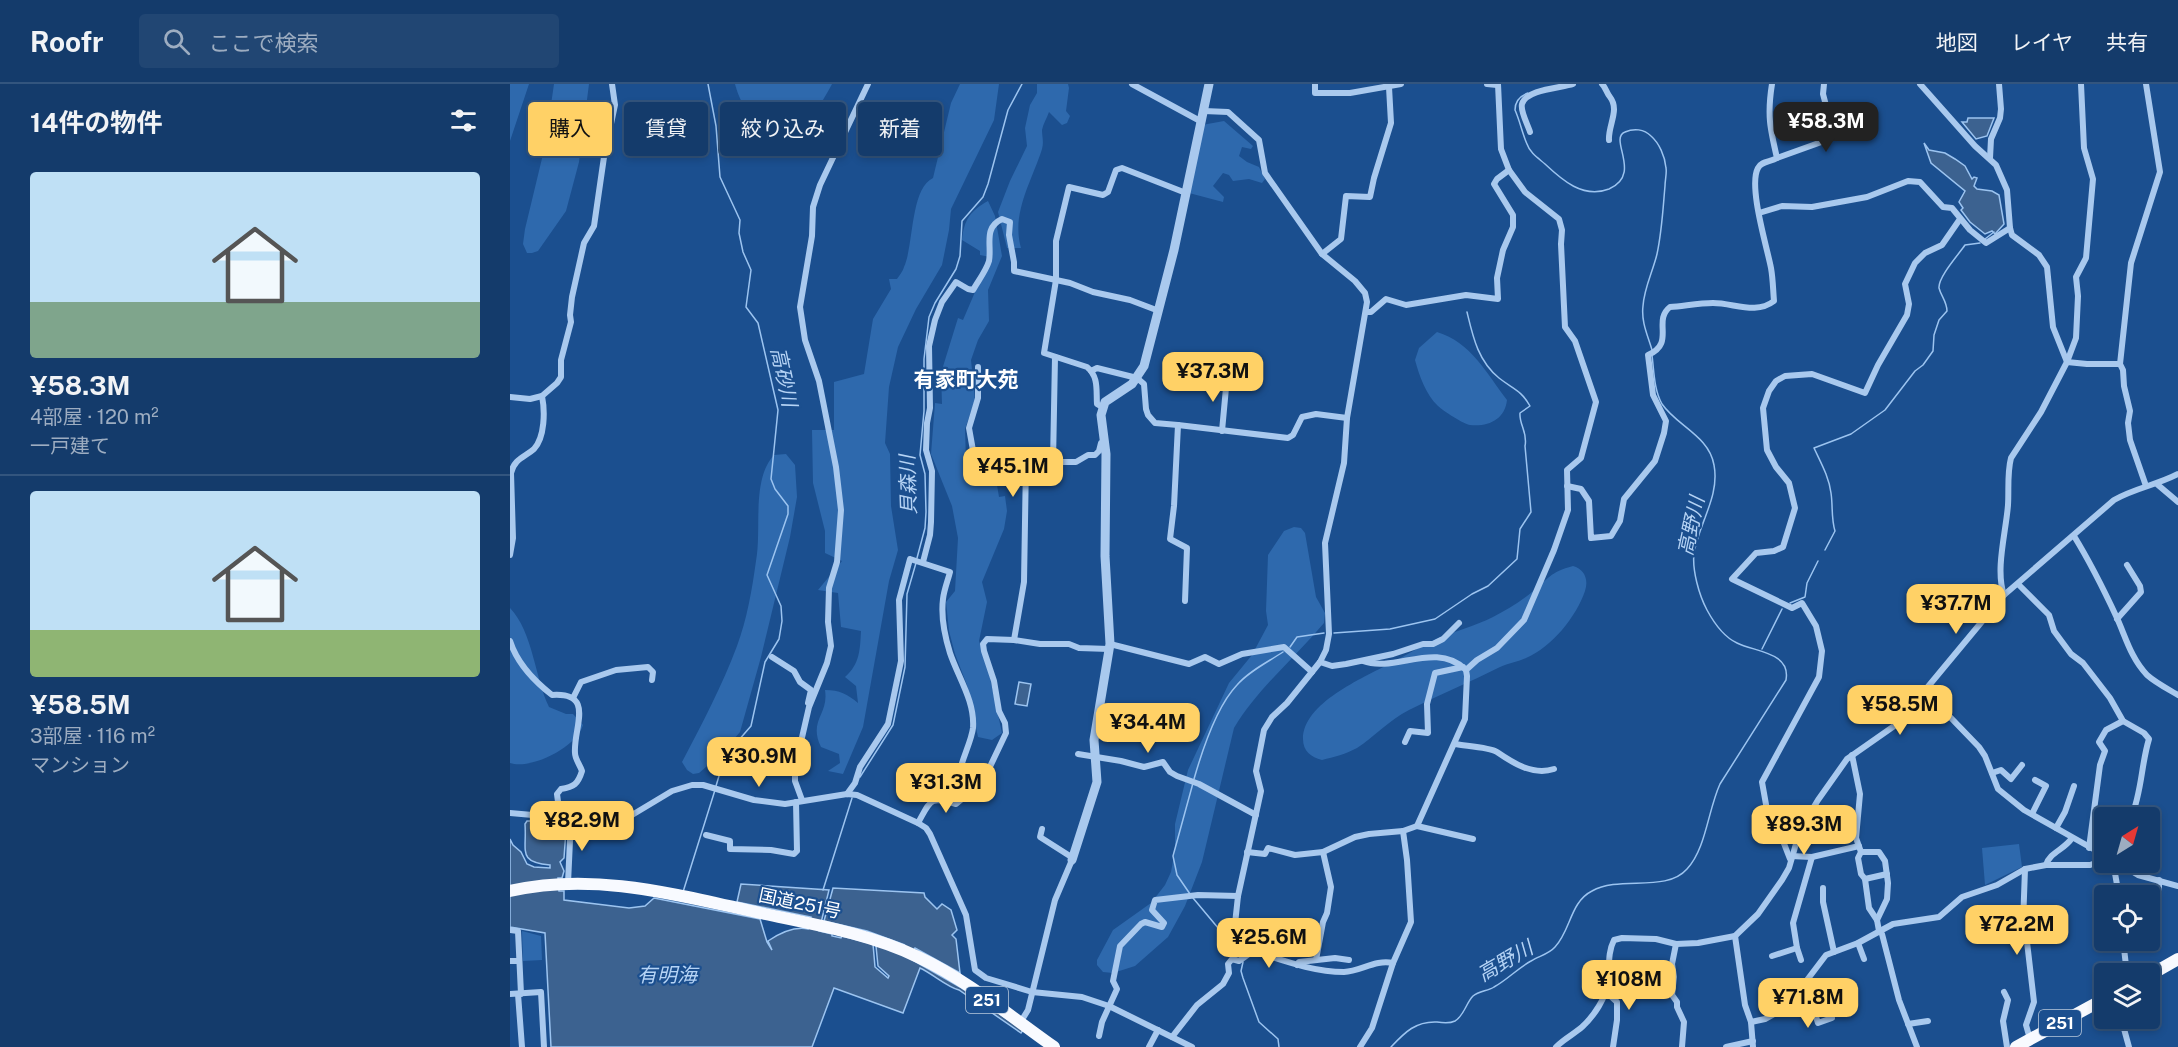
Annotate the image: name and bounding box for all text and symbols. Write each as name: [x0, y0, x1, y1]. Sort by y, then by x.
search box: [139, 14, 559, 68]
text: Roofr: [30, 25, 103, 58]
icon: search: [160, 25, 193, 58]
text: ここで検索: [208, 30, 318, 56]
text: 地図: [1936, 30, 1978, 55]
text: レイヤ: [2011, 30, 2073, 55]
text: 共有: [2106, 30, 2148, 55]
chip: 購入: [528, 102, 612, 156]
chip: 賃貸: [624, 102, 708, 156]
chip: 絞り込み: [720, 102, 846, 156]
chip: 新着: [858, 102, 942, 156]
pin: ¥58.3M: [1777, 102, 1875, 153]
icon: filters: [447, 104, 480, 137]
text: 14件の物件: [30, 107, 162, 138]
text: ¥58.3M: [1787, 109, 1865, 133]
icon: home: [201, 211, 309, 319]
water label: 高砂川: [766, 345, 802, 411]
pin: ¥37.3M: [1164, 352, 1262, 403]
text: ¥37.3M: [1176, 359, 1250, 383]
district label: 有家町大苑: [914, 367, 1019, 392]
text: ¥58.3M: [30, 370, 130, 401]
text: 4部屋 · 120 m²: [30, 405, 159, 429]
text: 一戸建て: [30, 434, 110, 458]
pin: ¥45.1M: [964, 447, 1062, 498]
water label: 貝森川: [895, 453, 921, 515]
text: ¥45.1M: [977, 454, 1049, 478]
water label: 高野川: [1673, 492, 1709, 558]
icon: home: [201, 530, 309, 638]
pin: ¥37.7M: [1907, 584, 2005, 635]
text: ¥37.7M: [1920, 591, 1992, 615]
pin: ¥58.5M: [1851, 685, 1949, 736]
text: ¥58.5M: [30, 689, 131, 720]
text: ¥58.5M: [1861, 692, 1939, 716]
pin: ¥34.4M: [1099, 703, 1197, 754]
text: ¥34.4M: [1110, 710, 1186, 734]
text: 3部屋 · 116 m²: [30, 724, 155, 748]
pin: ¥30.9M: [710, 737, 808, 788]
text: ¥30.9M: [721, 744, 797, 768]
text: マンション: [30, 753, 130, 777]
pin: ¥31.3M: [897, 763, 995, 814]
text: ¥31.3M: [910, 770, 982, 794]
pin: ¥82.9M: [533, 801, 631, 852]
pin: ¥89.3M: [1755, 805, 1853, 856]
north arrow: [2094, 807, 2160, 873]
map controls: [2094, 807, 2160, 1029]
text: ¥82.9M: [544, 808, 620, 832]
text: ¥89.3M: [1766, 812, 1842, 836]
street label: 国道251号: [757, 884, 843, 922]
button: locate: [2094, 885, 2160, 951]
pin: ¥72.2M: [1968, 905, 2066, 956]
text: ¥72.2M: [1979, 912, 2055, 936]
pin: ¥25.6M: [1220, 918, 1318, 969]
text: ¥25.6M: [1231, 925, 1307, 949]
water label: 高野川: [1473, 935, 1539, 986]
pin: ¥108M: [1587, 960, 1671, 1011]
water label: 有明海: [637, 963, 700, 987]
button: layers: [2094, 963, 2160, 1029]
text: ¥108M: [1596, 967, 1662, 991]
pin: ¥71.8M: [1759, 978, 1857, 1029]
text: ¥71.8M: [1772, 985, 1844, 1009]
road number: 251: [966, 987, 1008, 1013]
road number: 251: [2039, 1010, 2081, 1036]

